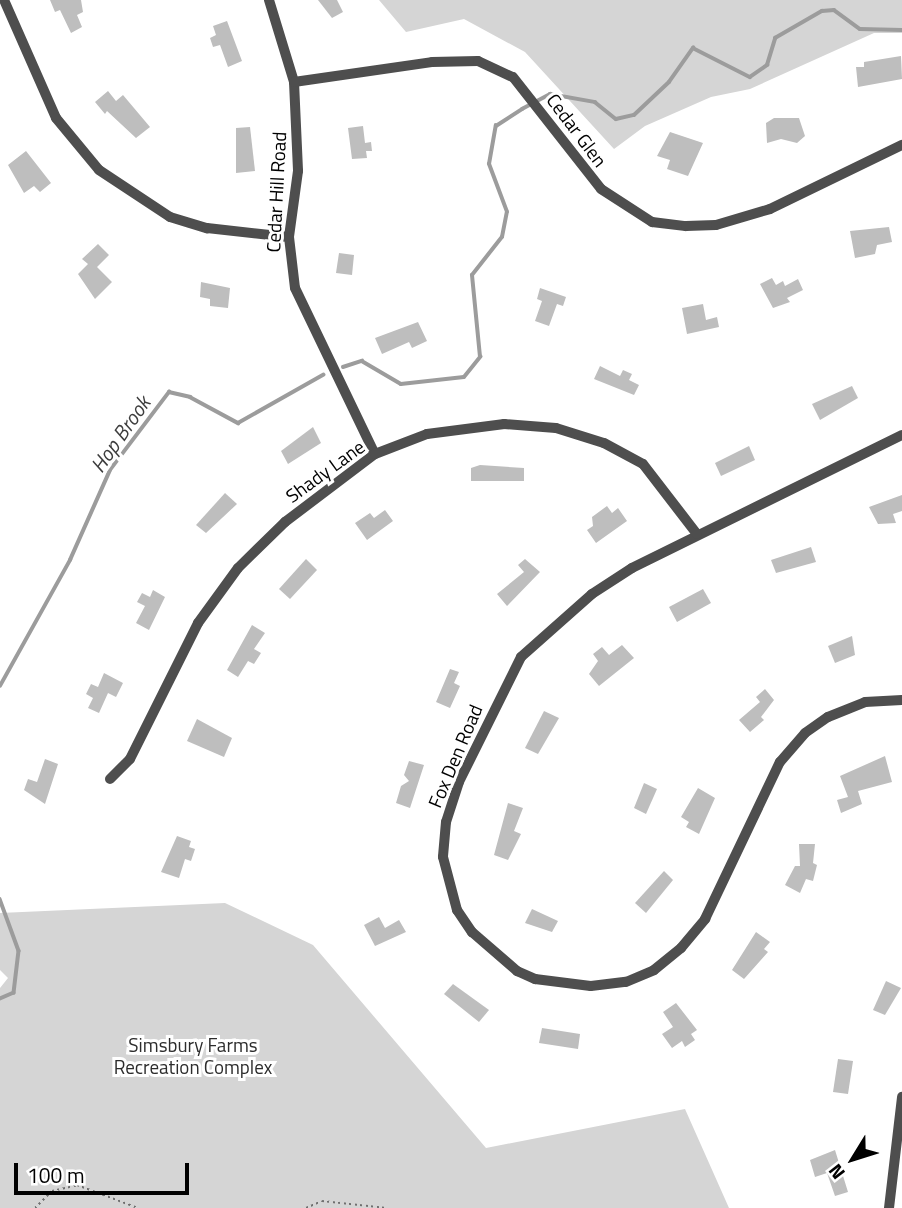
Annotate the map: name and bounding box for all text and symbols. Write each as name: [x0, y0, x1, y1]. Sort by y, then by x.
street label: Cedar Glen: [542, 89, 612, 171]
street label: Cedar Hill Road: [261, 131, 291, 253]
water label: Hop Brook: [85, 391, 155, 477]
street label: Shady Lane: [281, 435, 369, 507]
street label: Fox Den Road: [423, 701, 487, 811]
park label: Simsbury Farms Recreation Complex: [114, 1034, 272, 1078]
north arrow: [818, 1124, 888, 1194]
scale bar: [18, 1148, 192, 1192]
text: N: [821, 1158, 852, 1186]
text: 100 m: [27, 1159, 84, 1191]

